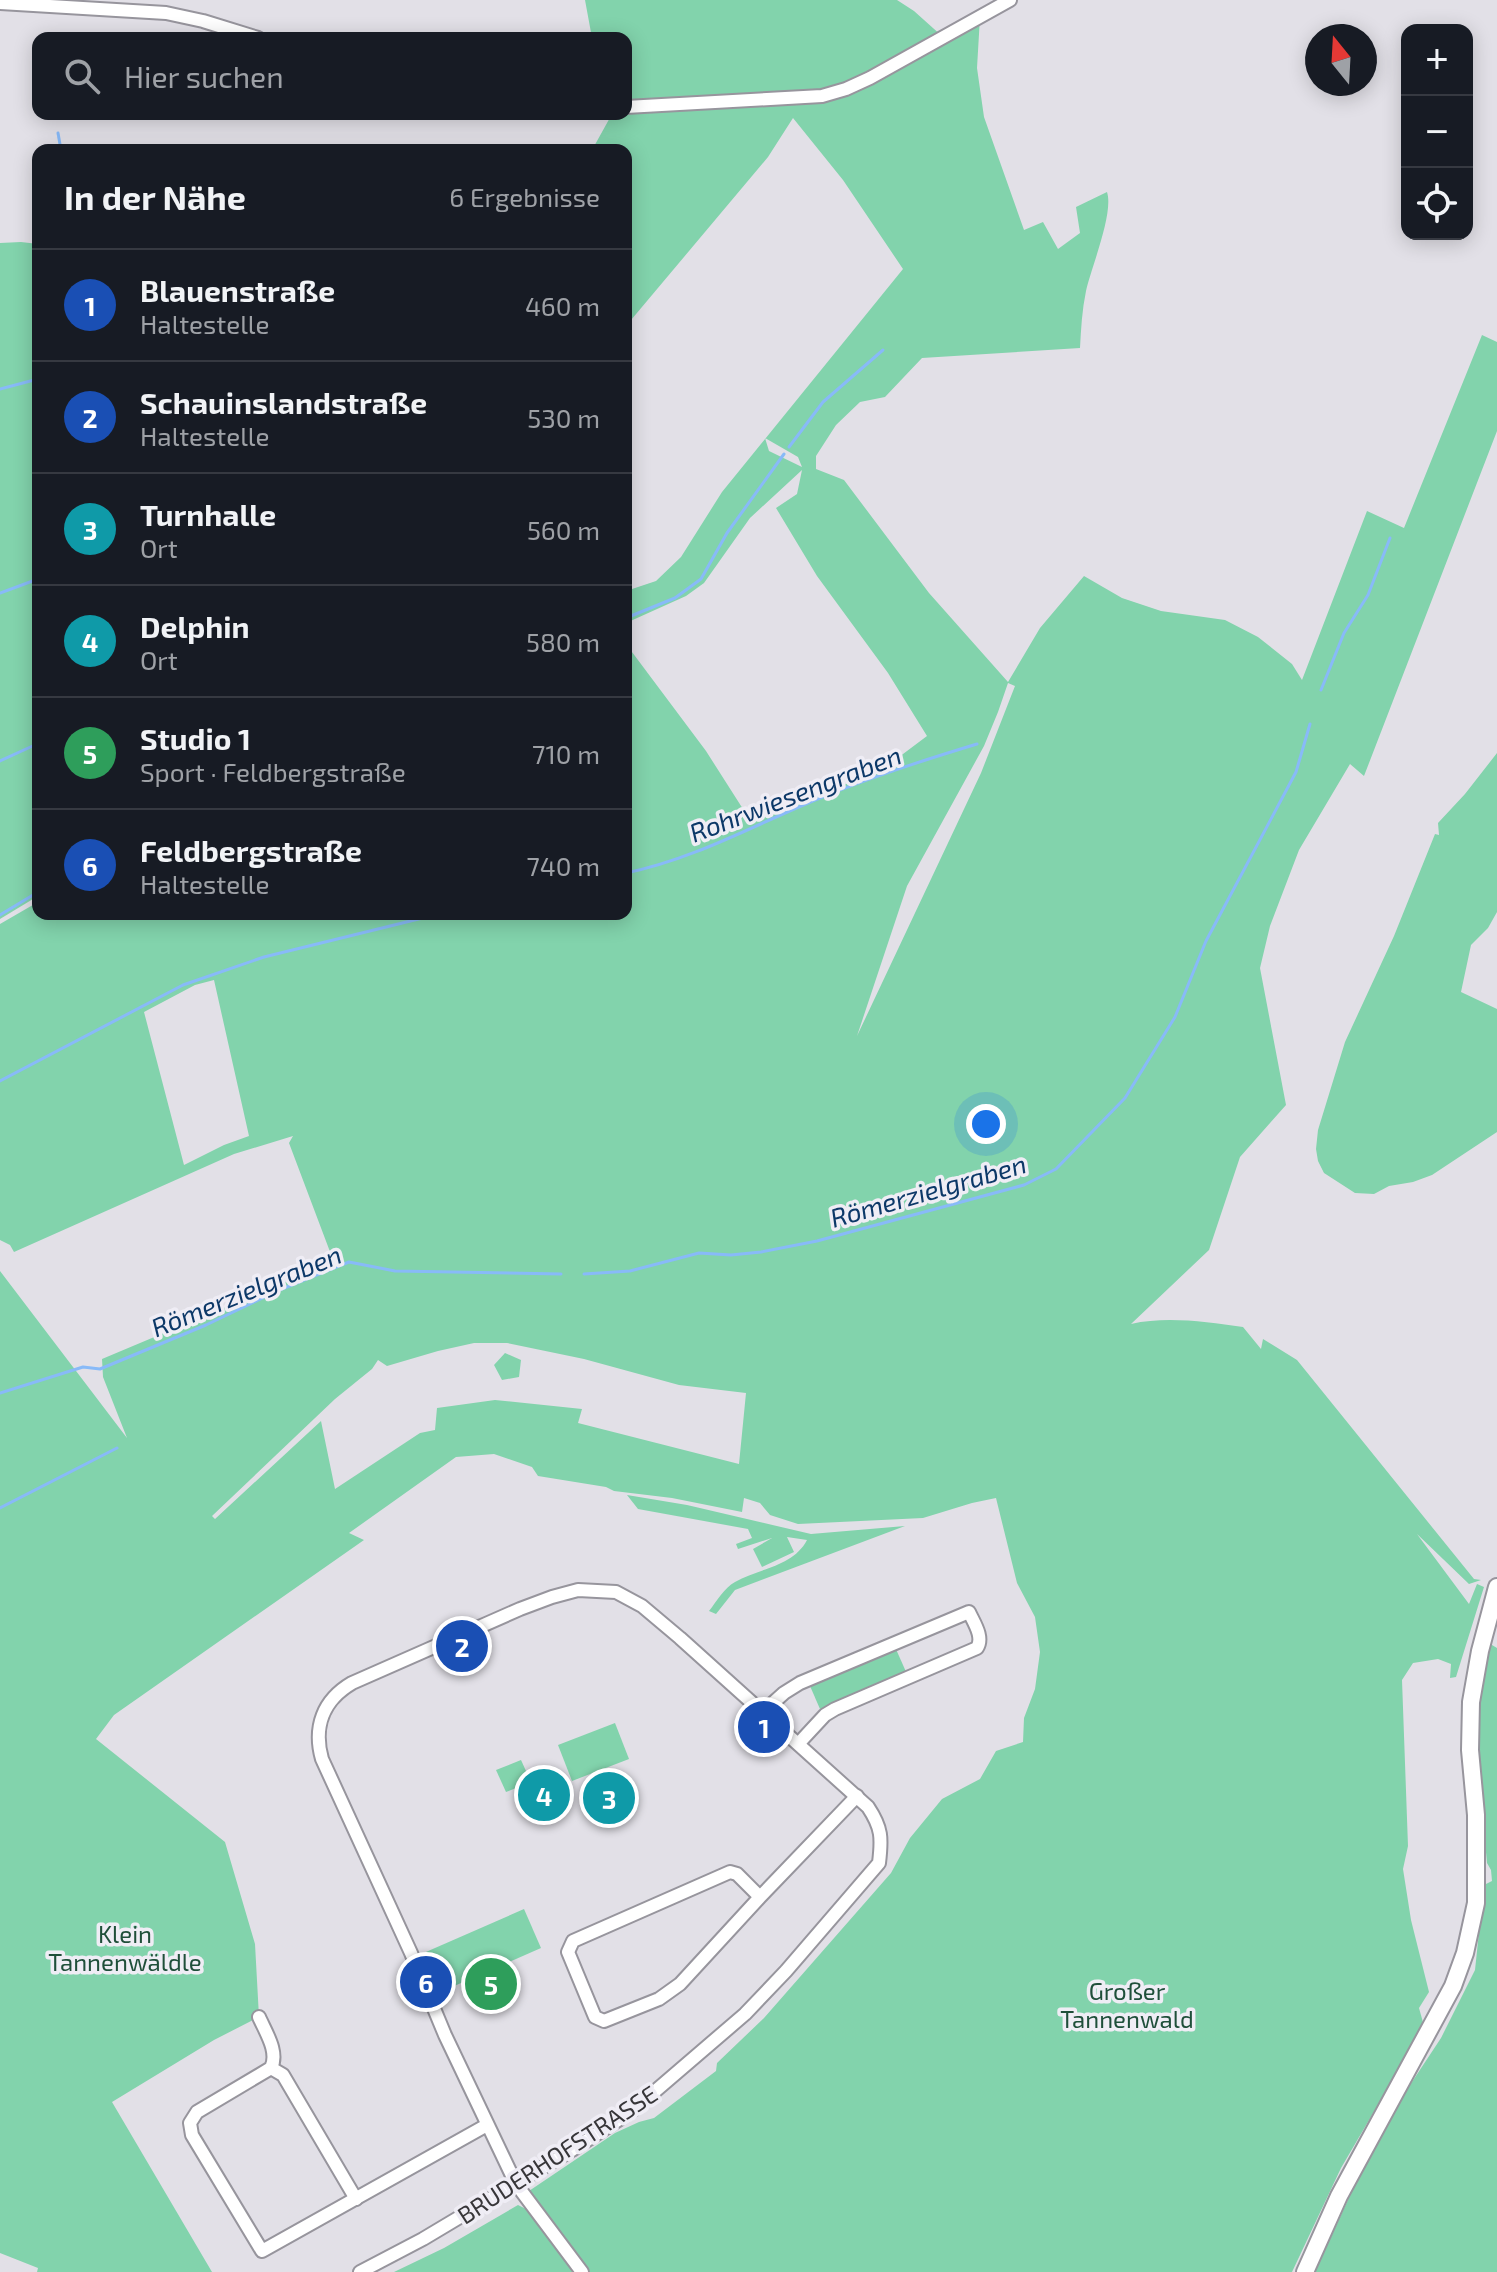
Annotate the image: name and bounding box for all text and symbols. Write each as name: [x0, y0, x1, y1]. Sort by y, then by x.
north arrow: [1305, 24, 1377, 96]
map controls: [1401, 24, 1473, 240]
button: +: [1401, 24, 1473, 96]
search box: [32, 32, 632, 120]
icon: search: [60, 54, 104, 98]
text: Hier suchen: [124, 58, 284, 94]
button: −: [1401, 96, 1473, 168]
button: locate: [1401, 168, 1473, 240]
text: In der Nähe: [64, 176, 246, 217]
text: 6 Ergebnisse: [449, 181, 600, 212]
text: Blauenstraße: [140, 272, 335, 308]
text: 1: [84, 290, 96, 321]
text: 460 m: [525, 290, 600, 321]
text: Haltestelle: [140, 308, 270, 339]
text: Schauinslandstraße: [140, 384, 427, 420]
text: 2: [82, 402, 98, 433]
text: 530 m: [527, 402, 600, 433]
text: Haltestelle: [140, 420, 270, 451]
text: Turnhalle: [140, 496, 276, 532]
text: 3: [83, 514, 97, 545]
text: 560 m: [527, 514, 600, 545]
text: Ort: [140, 532, 178, 563]
text: Delphin: [140, 608, 250, 644]
text: 4: [82, 626, 98, 657]
text: 580 m: [526, 626, 600, 657]
text: Ort: [140, 644, 178, 675]
text: Studio 1: [140, 720, 251, 756]
text: 5: [83, 738, 97, 769]
text: 710 m: [532, 738, 600, 769]
water label: Rohrwiesengraben: [685, 738, 905, 848]
text: Sport · Feldbergstraße: [140, 756, 406, 787]
text: Feldbergstraße: [140, 832, 362, 868]
text: 6: [82, 850, 98, 881]
text: 740 m: [526, 850, 600, 881]
text: Haltestelle: [140, 868, 270, 899]
your location: [966, 1104, 1006, 1144]
water label: Römerzielgraben: [826, 1147, 1030, 1233]
water label: Römerzielgraben: [146, 1238, 346, 1342]
pin: 2: [436, 1616, 488, 1676]
pin: 1: [738, 1697, 790, 1757]
pin: 4: [518, 1765, 570, 1825]
pin: 3: [583, 1768, 635, 1828]
park label: Klein Tannenwäldle: [48, 1919, 202, 1976]
pin: 6: [400, 1952, 452, 2012]
pin: 5: [465, 1954, 517, 2014]
park label: Großer Tannenwald: [1060, 1976, 1194, 2033]
street label: BRUDERHOFSTRASSE: [452, 2079, 662, 2229]

